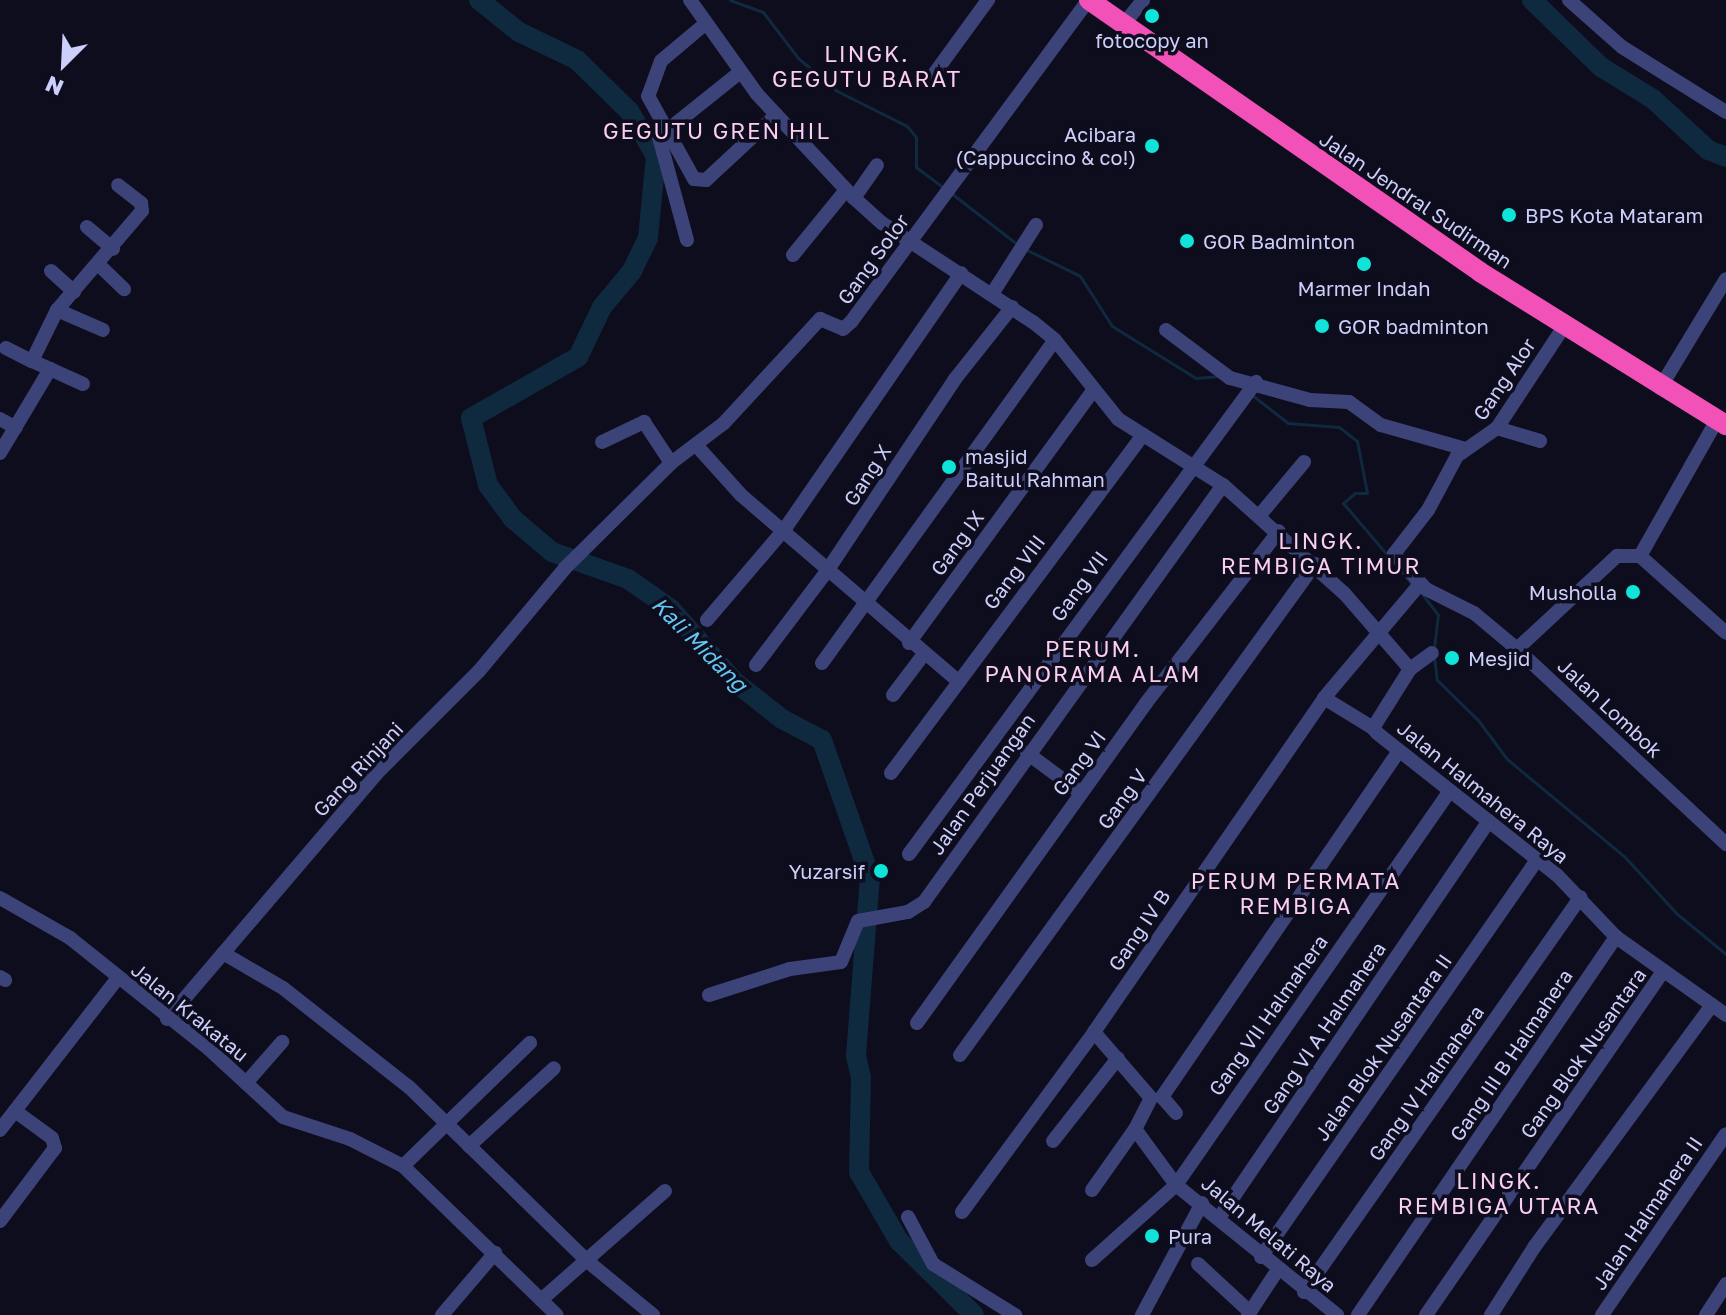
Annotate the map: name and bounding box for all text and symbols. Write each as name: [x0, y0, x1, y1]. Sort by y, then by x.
marker: fotocopy an: [1143, 7, 1161, 25]
north arrow: [24, 24, 104, 104]
place label: fotocopy an: [1095, 28, 1209, 52]
district label: LINGK. GEGUTU BARAT: [772, 40, 962, 92]
text: N: [41, 71, 67, 102]
district label: GEGUTU GREN HIL: [603, 118, 831, 144]
place label: Acibara (Cappuccino & co!): [955, 122, 1136, 169]
street label: Jalan Jendral Sudirman: [1315, 127, 1517, 273]
marker: Acibara (Cappuccino & co!): [1143, 137, 1161, 155]
place label: BPS Kota Mataram: [1525, 203, 1703, 227]
marker: BPS Kota Mataram: [1500, 206, 1518, 224]
street label: Gang Solor: [832, 209, 914, 309]
place label: GOR Badminton: [1203, 229, 1355, 253]
marker: GOR Badminton: [1178, 232, 1196, 250]
marker: Marmer Indah: [1355, 255, 1373, 273]
place label: Marmer Indah: [1298, 276, 1430, 300]
place label: GOR badminton: [1338, 314, 1489, 338]
marker: GOR badminton: [1313, 317, 1331, 335]
street label: Gang Alor: [1468, 333, 1540, 425]
street label: Gang X: [838, 440, 896, 510]
place label: masjid Baitul Rahman: [965, 444, 1105, 491]
marker: masjid Baitul Rahman: [940, 458, 958, 476]
street label: Gang IX: [925, 506, 989, 580]
district label: LINGK. REMBIGA TIMUR: [1221, 527, 1421, 578]
street label: Gang VIII: [978, 530, 1050, 614]
street label: Gang VII: [1045, 546, 1113, 626]
place label: Musholla: [1529, 580, 1617, 604]
marker: Musholla: [1624, 583, 1642, 601]
water label: Kali Midang: [647, 591, 753, 697]
district label: PERUM. PANORAMA ALAM: [985, 635, 1201, 686]
place label: Mesjid: [1468, 646, 1530, 670]
marker: Mesjid: [1443, 649, 1461, 667]
street label: Jalan Lombok: [1553, 654, 1667, 762]
street label: Jalan Perjuangan: [924, 709, 1040, 859]
street label: Jalan Halmahera Raya: [1393, 716, 1573, 868]
street label: Gang Rinjani: [308, 717, 408, 821]
street label: Gang VI: [1047, 726, 1111, 800]
street label: Gang V: [1092, 764, 1152, 834]
place label: Yuzarsif: [789, 859, 865, 883]
marker: Yuzarsif: [872, 862, 890, 880]
district label: PERUM PERMATA REMBIGA: [1191, 867, 1401, 918]
street label: Gang IV B: [1103, 885, 1175, 975]
street label: Gang VII Halmahera: [1203, 930, 1333, 1100]
street label: Gang VI A Halmahera: [1257, 937, 1391, 1119]
street label: Jalan Blok Nusantara II: [1309, 949, 1457, 1145]
street label: Jalan Krakatau: [127, 957, 253, 1067]
street label: Gang Blok Nusantara: [1515, 963, 1651, 1143]
street label: Gang III B Halmahera: [1445, 965, 1577, 1145]
street label: Gang IV Halmahera: [1363, 1001, 1489, 1165]
street label: Jalan Halmahera II: [1587, 1132, 1707, 1294]
district label: LINGK. REMBIGA UTARA: [1398, 1167, 1600, 1218]
street label: Jalan Melati Raya: [1197, 1171, 1341, 1297]
place label: Pura: [1168, 1224, 1212, 1248]
marker: Pura: [1143, 1227, 1161, 1245]

